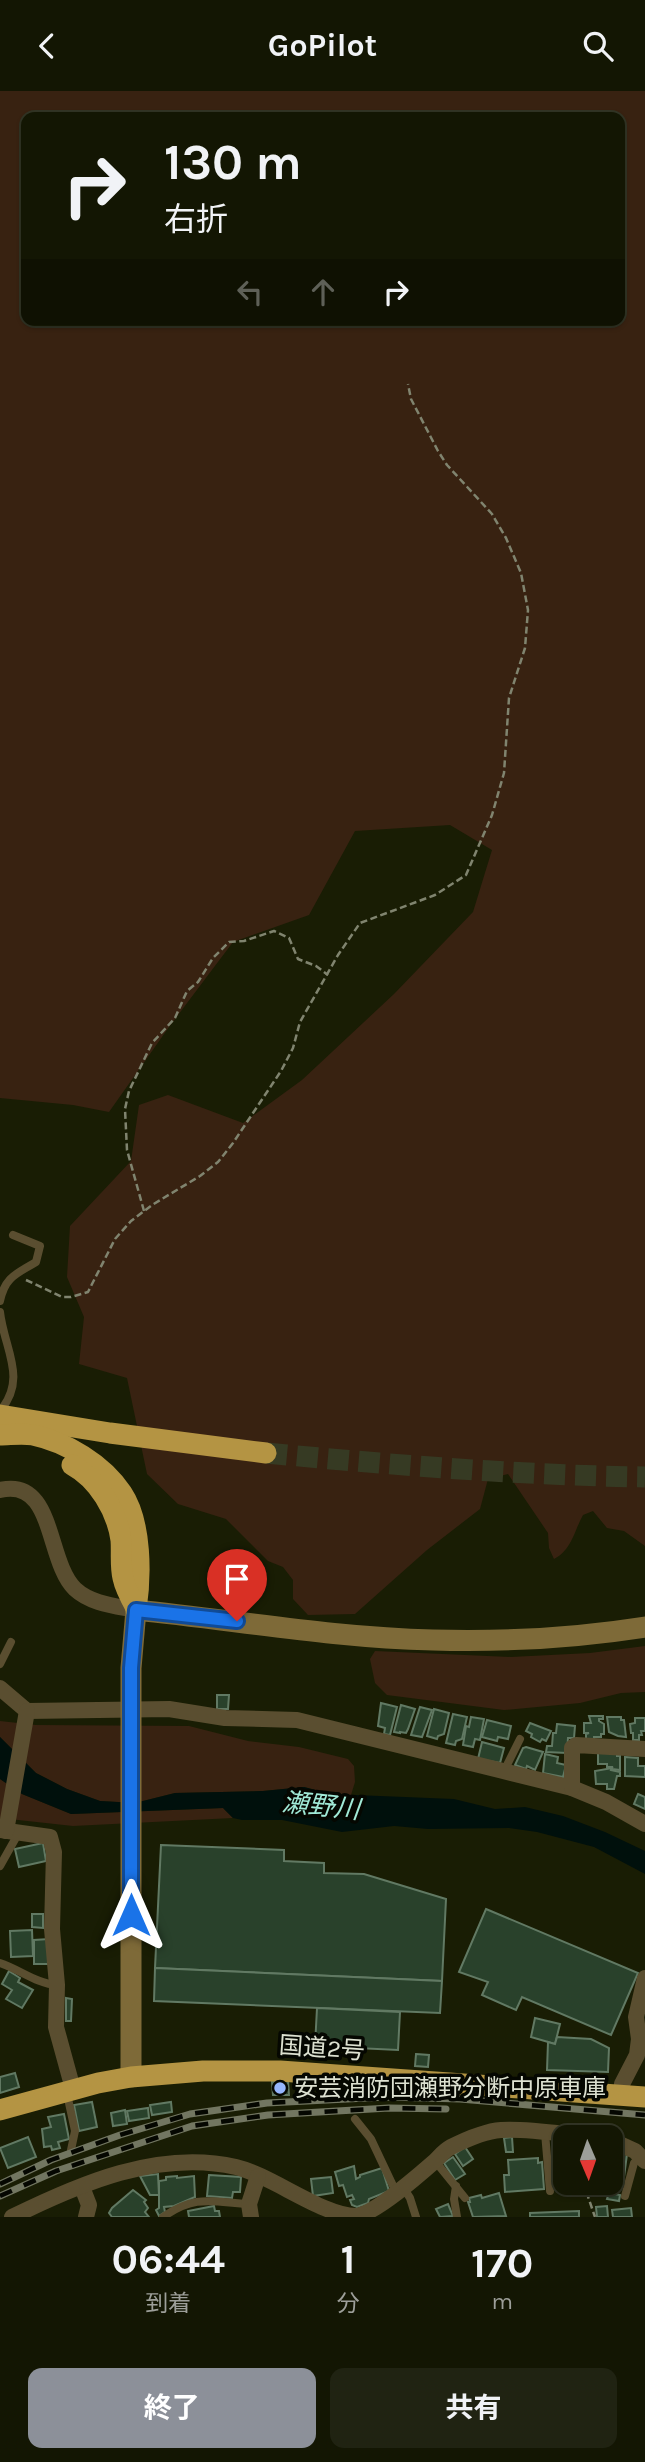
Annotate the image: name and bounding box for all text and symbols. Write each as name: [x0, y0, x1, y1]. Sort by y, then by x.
icon: back: [28, 27, 66, 65]
text: GoPilot: [268, 27, 377, 64]
icon: search: [579, 27, 617, 65]
text: 130 m: [164, 134, 302, 191]
icon: right: [49, 140, 140, 231]
text: 右折: [164, 201, 228, 238]
icon: left: [231, 273, 269, 311]
icon: ahead: [304, 273, 342, 311]
icon: right: [377, 273, 415, 311]
pin: [207, 1549, 267, 1621]
icon: arrive: [218, 1560, 256, 1598]
water label: 瀬野川: [281, 1787, 364, 1826]
position arrow: [94, 1878, 168, 1952]
street label: 国道2号: [278, 2031, 366, 2065]
place label: 安芸消防団瀬野分断中原車庫: [294, 2074, 606, 2102]
marker: 安芸消防団瀬野分断中原車庫: [272, 2080, 288, 2096]
north arrow: [553, 2125, 623, 2195]
map controls: [553, 2125, 623, 2195]
text: 06:44: [112, 2234, 225, 2284]
text: 1: [340, 2234, 355, 2284]
text: 170: [471, 2238, 533, 2288]
text: m: [491, 2288, 513, 2315]
text: 到着: [145, 2290, 191, 2317]
text: 分: [336, 2290, 359, 2317]
button: 終了: [28, 2368, 316, 2448]
button: 共有: [330, 2368, 617, 2448]

